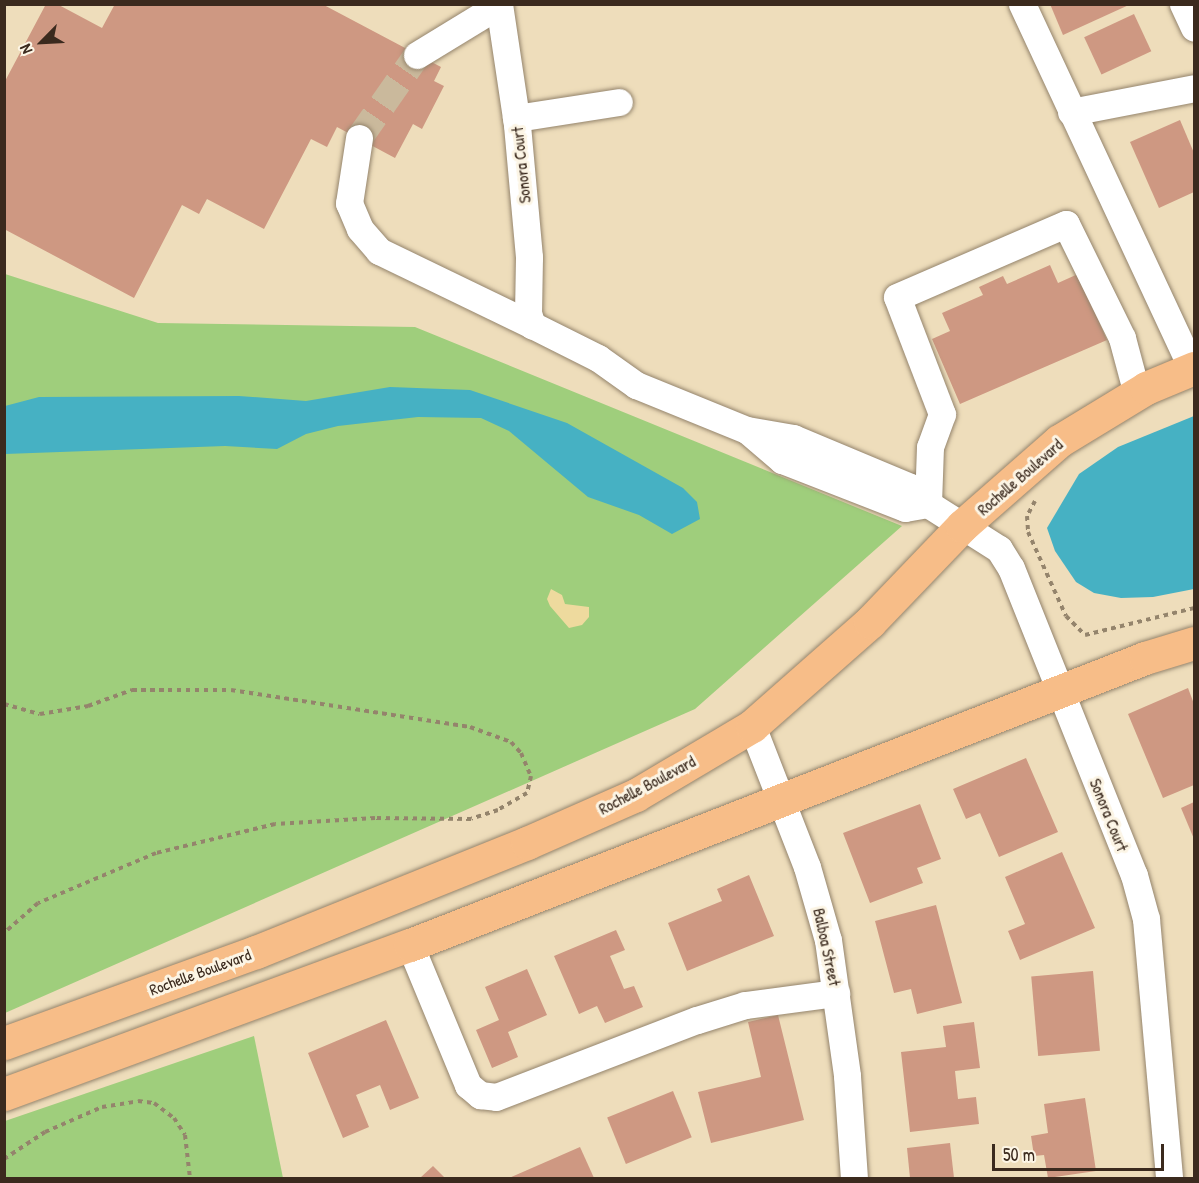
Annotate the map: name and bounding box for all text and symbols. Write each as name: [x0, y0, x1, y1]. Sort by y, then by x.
north arrow: [12, 12, 72, 72]
text: N: [14, 41, 37, 58]
street label: Sonora Court: [507, 126, 535, 204]
street label: Rochelle Boulevard: [973, 435, 1067, 519]
street label: Rochelle Boulevard: [595, 751, 699, 819]
street label: Sonora Court: [1086, 776, 1132, 854]
street label: Balboa Street: [809, 906, 845, 988]
street label: Rochelle Boulevard: [147, 945, 253, 999]
scale bar: [995, 1132, 1168, 1170]
text: 50 m: [1003, 1142, 1035, 1167]

